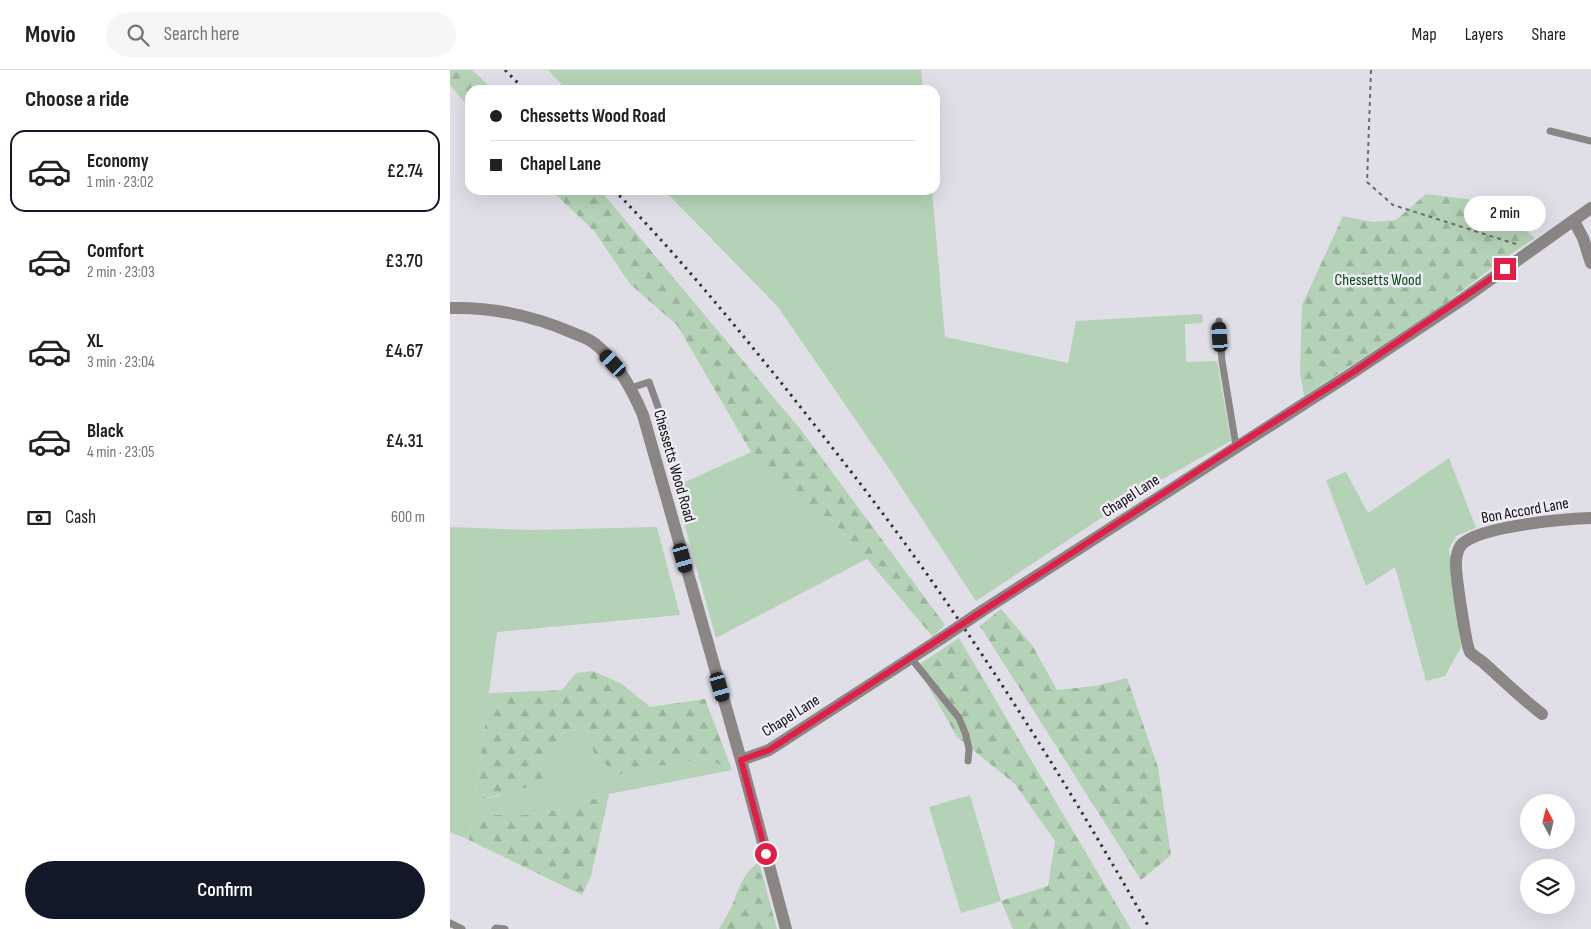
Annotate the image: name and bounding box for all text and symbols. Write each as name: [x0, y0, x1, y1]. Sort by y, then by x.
search box: [106, 12, 456, 57]
text: Movio: [25, 20, 76, 49]
icon: search: [124, 21, 152, 49]
text: Search here: [164, 23, 239, 46]
text: Map: [1412, 24, 1437, 45]
text: Layers: [1465, 24, 1504, 45]
text: Share: [1532, 24, 1566, 45]
text: Choose a ride: [25, 86, 129, 113]
text: Chessetts Wood Road: [520, 105, 666, 128]
icon: car: [27, 149, 72, 194]
text: Economy: [87, 150, 149, 173]
text: Chapel Lane: [520, 153, 601, 176]
text: £2.74: [386, 160, 423, 183]
text: 1 min · 23:02: [87, 173, 154, 192]
callout: 2 min: [1464, 196, 1546, 232]
text: 2 min: [1490, 204, 1520, 223]
icon: car: [27, 239, 72, 284]
text: Comfort: [87, 240, 144, 263]
text: £3.70: [385, 250, 423, 273]
route end: [1494, 258, 1516, 280]
text: 2 min · 23:03: [87, 263, 155, 282]
park label: Chessetts Wood: [1335, 271, 1421, 290]
car: [1211, 322, 1228, 352]
icon: car: [27, 329, 72, 374]
text: XL: [87, 330, 103, 353]
text: £4.67: [385, 340, 423, 363]
car: [597, 347, 628, 379]
text: 3 min · 23:04: [87, 353, 155, 372]
street label: Chessetts Wood Road: [649, 408, 699, 524]
icon: car: [27, 419, 72, 464]
text: Black: [87, 420, 124, 443]
text: £4.31: [386, 430, 423, 453]
text: 4 min · 23:05: [87, 443, 155, 462]
street label: Chapel Lane: [1099, 470, 1163, 522]
street label: Bon Accord Lane: [1480, 494, 1570, 528]
icon: cash: [25, 504, 53, 532]
text: Cash: [65, 506, 96, 529]
text: 600 m: [391, 508, 425, 527]
car: [671, 542, 694, 574]
car: [708, 671, 731, 703]
street label: Chapel Lane: [759, 691, 823, 741]
north arrow: [1520, 794, 1575, 849]
map controls: [1520, 794, 1575, 914]
route start: [755, 843, 777, 865]
button: layers: [1520, 859, 1575, 914]
button: Confirm: [25, 861, 425, 919]

